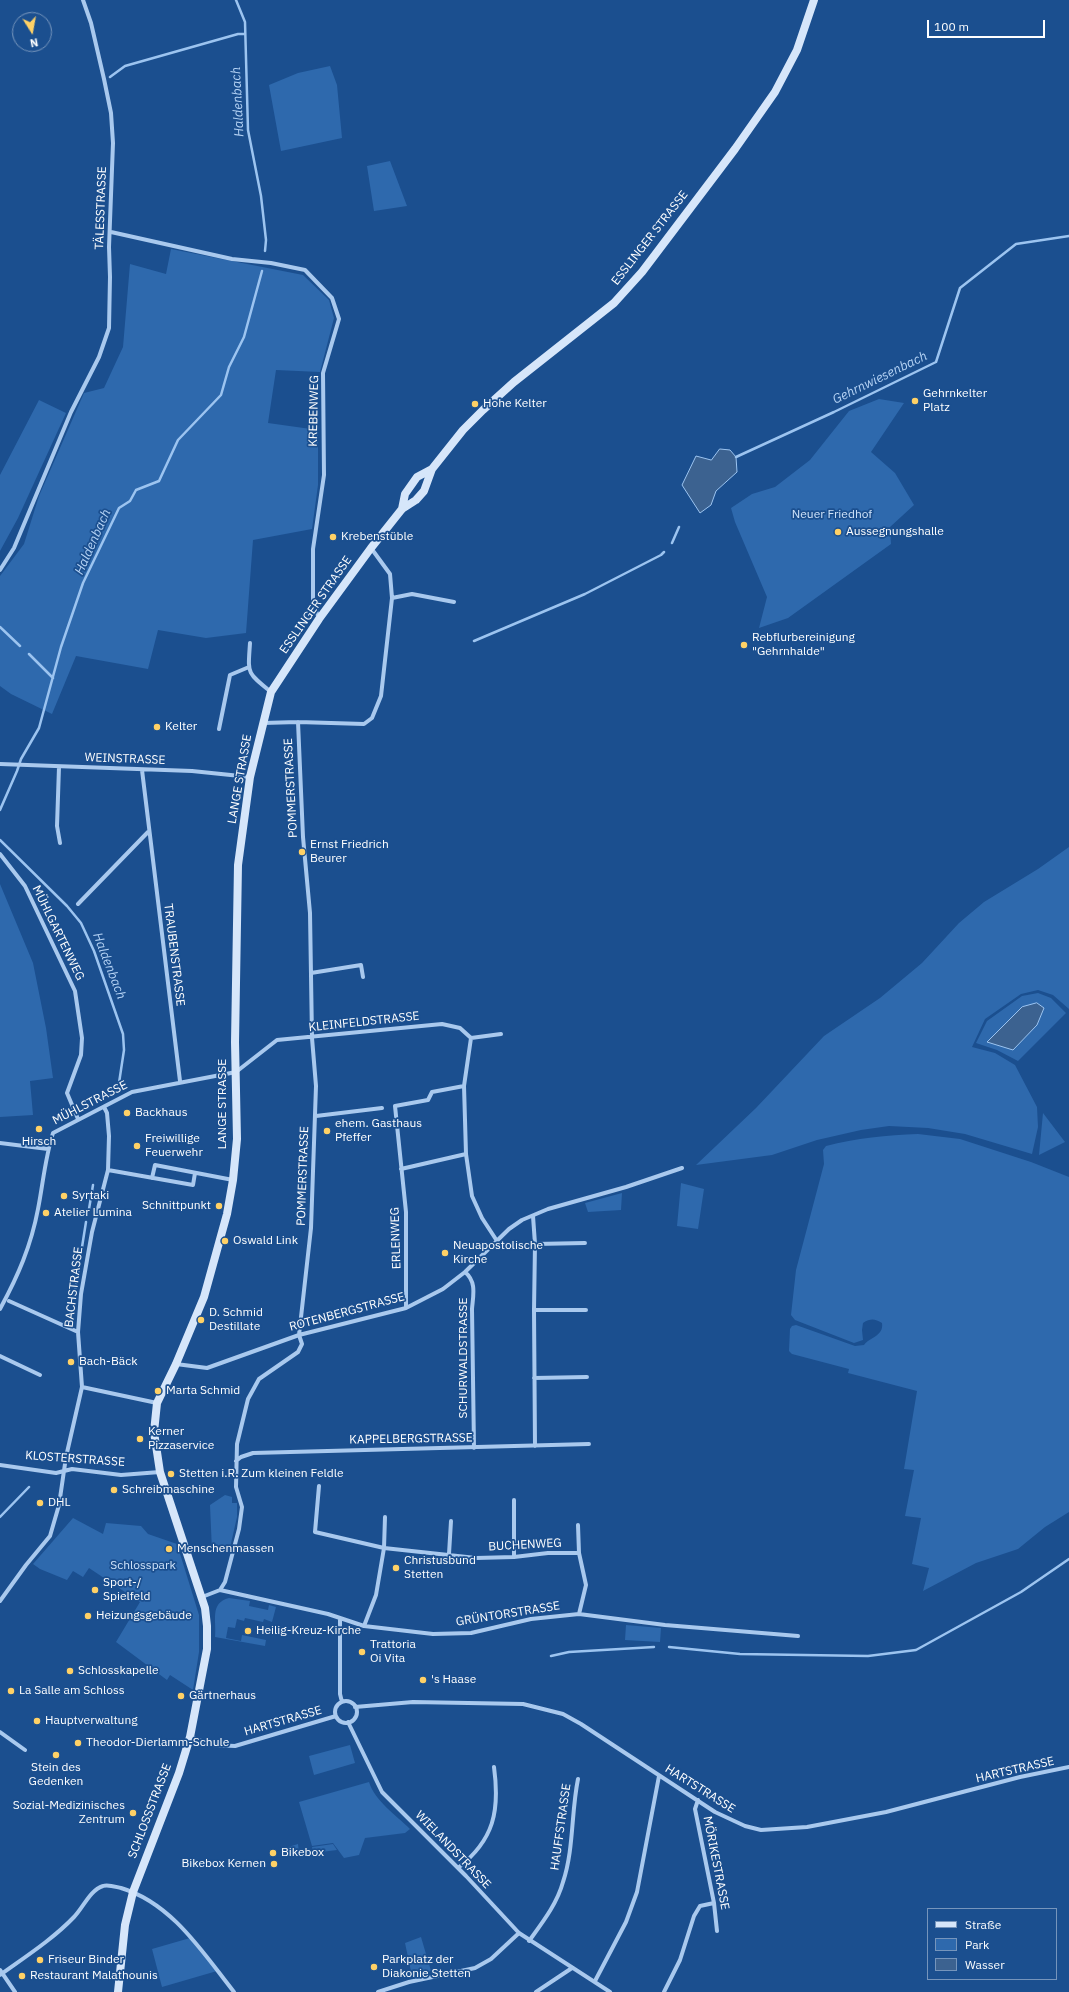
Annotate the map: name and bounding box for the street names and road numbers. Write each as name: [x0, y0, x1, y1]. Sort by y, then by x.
street label: TÄLESSTRASSE: [92, 166, 110, 250]
street label: ESSLINGER STRASSE: [609, 188, 691, 288]
street label: KREBENWEG: [306, 375, 322, 447]
street label: ESSLINGER STRASSE: [277, 553, 355, 657]
street label: LANGE STRASSE: [225, 733, 255, 825]
street label: POMMERSTRASSE: [281, 738, 301, 838]
street label: WEINSTRASSE: [84, 750, 166, 768]
street label: MÜHLGARTENWEG: [29, 883, 87, 983]
street label: TRAUBENSTRASSE: [161, 903, 187, 1007]
street label: KLEINFELDSTRASSE: [308, 1009, 420, 1035]
street label: LANGE STRASSE: [216, 1059, 230, 1149]
street label: MÜHLSTRASSE: [50, 1078, 130, 1128]
street label: POMMERSTRASSE: [294, 1126, 312, 1226]
street label: ERLENWEG: [388, 1207, 404, 1269]
street label: BACHSTRASSE: [62, 1246, 86, 1328]
street label: ROTENBERGSTRASSE: [288, 1290, 406, 1334]
street label: SCHURWALDSTRASSE: [457, 1298, 471, 1418]
street label: KAPPELBERGSTRASSE: [349, 1431, 473, 1447]
street label: KLOSTERSTRASSE: [25, 1448, 125, 1470]
street label: BUCHENWEG: [488, 1536, 562, 1554]
street label: GRÜNTORSTRASSE: [455, 1599, 561, 1629]
street label: HARTSTRASSE: [242, 1703, 324, 1739]
street label: HARTSTRASSE: [974, 1754, 1056, 1786]
street label: SCHLOSSSTRASSE: [125, 1761, 175, 1861]
street label: HARTSTRASSE: [662, 1762, 738, 1816]
street label: HAUFFSTRASSE: [548, 1783, 574, 1871]
street label: WIELANDSTRASSE: [412, 1808, 494, 1892]
street label: MÖRIKESTRASSE: [700, 1815, 732, 1911]

